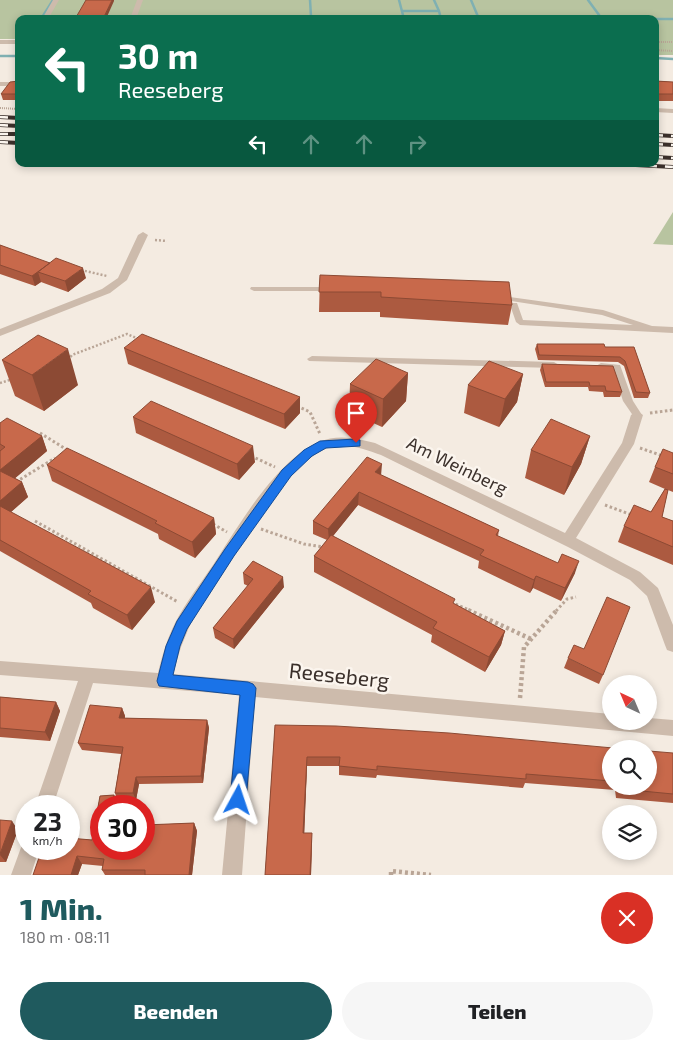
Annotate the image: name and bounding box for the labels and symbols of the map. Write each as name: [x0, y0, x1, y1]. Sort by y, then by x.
pin: [335, 392, 377, 443]
street label: Am Weinberg: [404, 431, 511, 499]
street label: Reeseberg: [288, 657, 391, 692]
north arrow: [602, 675, 658, 730]
position arrow: [211, 773, 263, 825]
speed limit sign: 30: [90, 795, 155, 860]

